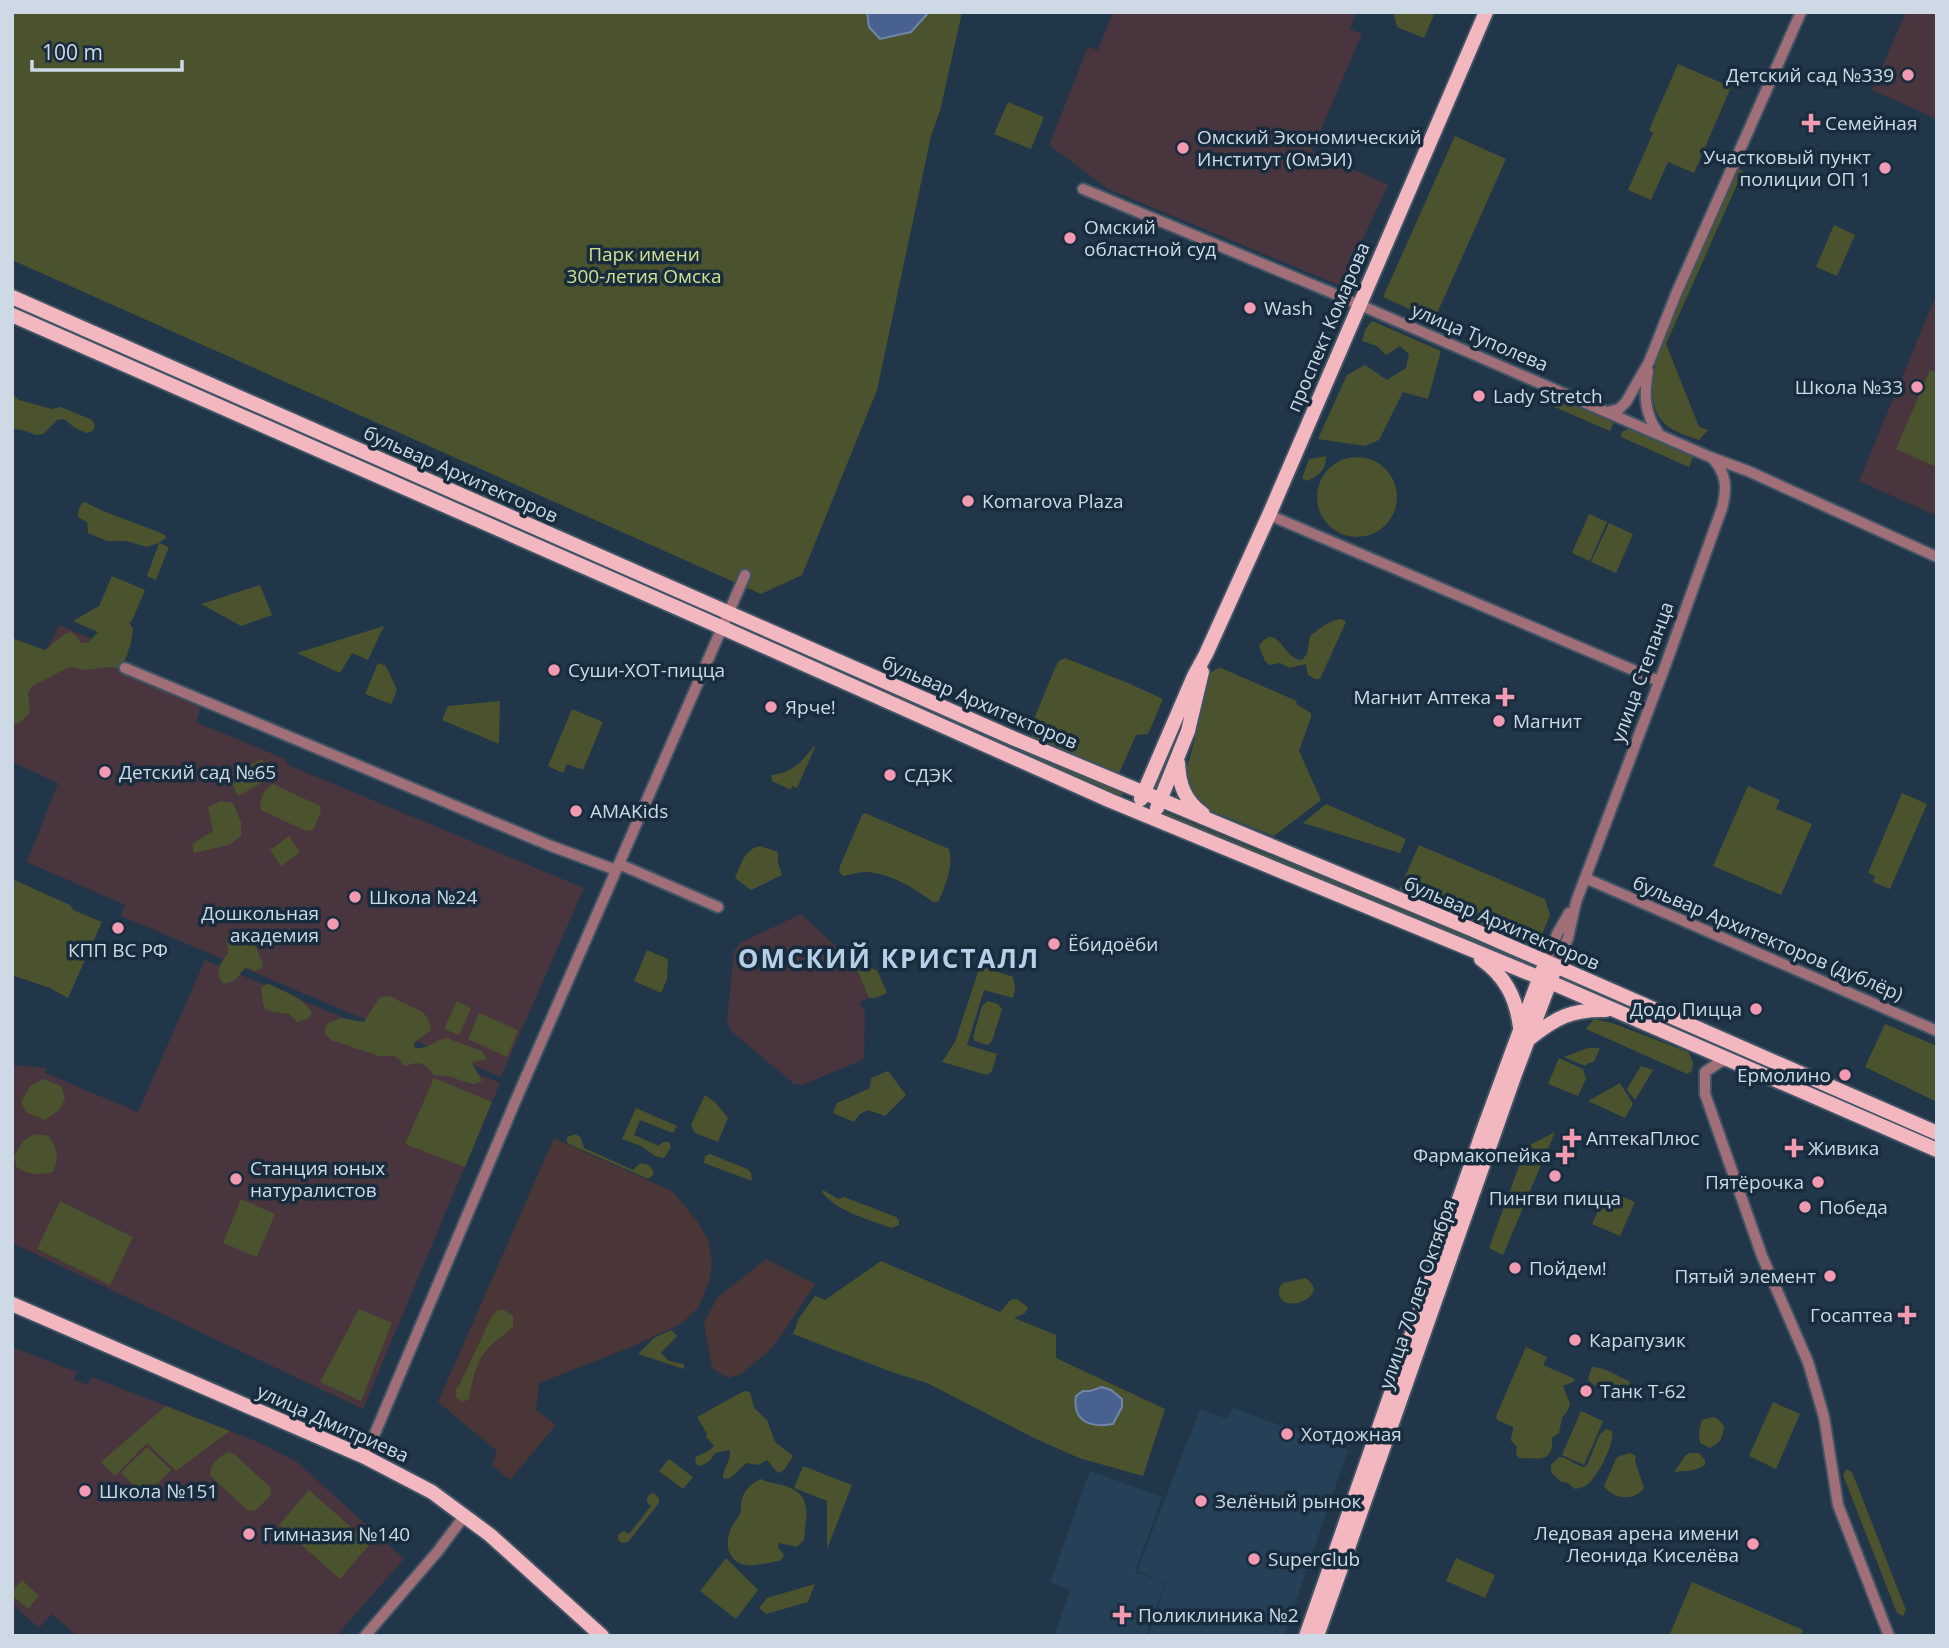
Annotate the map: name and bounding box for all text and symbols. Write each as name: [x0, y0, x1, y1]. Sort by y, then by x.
scale bar: [32, 28, 182, 72]
text: 100 m: [42, 38, 103, 66]
place label: Детский сад №339: [1726, 62, 1894, 88]
marker: Детский сад №339: [1900, 67, 1916, 83]
place label: Семейная: [1825, 110, 1917, 136]
marker: Семейная: [1803, 115, 1819, 131]
place label: Омский Экономический Институт (ОмЭИ): [1197, 124, 1422, 172]
marker: Омский Экономический Институт (ОмЭИ): [1175, 140, 1191, 156]
place label: Участковый пункт полиции ОП 1: [1703, 144, 1871, 192]
marker: Участковый пункт полиции ОП 1: [1877, 160, 1893, 176]
place label: Омский областной суд: [1084, 214, 1216, 262]
marker: Омский областной суд: [1062, 230, 1078, 246]
street label: проспект Комарова: [1280, 238, 1376, 416]
park label: Парк имени 300-летия Омска: [567, 241, 721, 289]
place label: Wash: [1264, 295, 1313, 321]
street label: улица Туполева: [1408, 296, 1552, 378]
marker: Wash: [1242, 300, 1258, 316]
place label: Школа №33: [1795, 374, 1903, 400]
marker: Школа №33: [1909, 379, 1925, 395]
place label: Lady Stretch: [1493, 383, 1603, 409]
marker: Lady Stretch: [1471, 388, 1487, 404]
street label: бульвар Архитекторов: [360, 419, 562, 529]
place label: Komarova Plaza: [982, 488, 1124, 514]
marker: Komarova Plaza: [960, 493, 976, 509]
street label: улица Степанца: [1604, 598, 1680, 746]
street label: бульвар Архитекторов: [878, 649, 1082, 755]
place label: Суши-ХОТ-пицца: [568, 657, 725, 683]
marker: Суши-ХОТ-пицца: [546, 662, 562, 678]
place label: Магнит Аптека: [1353, 684, 1491, 710]
marker: Магнит Аптека: [1497, 689, 1513, 705]
place label: Ярче!: [785, 694, 836, 720]
marker: Ярче!: [763, 699, 779, 715]
place label: Магнит: [1513, 708, 1582, 734]
marker: Магнит: [1491, 713, 1507, 729]
place label: Детский сад №65: [119, 759, 276, 785]
place label: СДЭК: [904, 762, 953, 788]
marker: Детский сад №65: [97, 764, 113, 780]
marker: СДЭК: [882, 767, 898, 783]
place label: AMAKids: [590, 798, 668, 824]
marker: AMAKids: [568, 803, 584, 819]
street label: бульвар Архитекторов (дублёр): [1629, 869, 1907, 1007]
street label: бульвар Архитекторов: [1400, 870, 1604, 976]
place label: Школа №24: [369, 884, 477, 910]
marker: Школа №24: [347, 889, 363, 905]
place label: Дошкольная академия: [201, 900, 319, 948]
marker: Дошкольная академия: [325, 916, 341, 932]
marker: КПП ВС РФ: [110, 920, 126, 936]
place label: Ёбидоёби: [1068, 931, 1158, 957]
marker: Ёбидоёби: [1046, 936, 1062, 952]
place label: КПП ВС РФ: [68, 937, 168, 963]
district label: ОМСКИЙ КРИСТАЛЛ: [738, 940, 1040, 976]
place label: Додо Пицца: [1630, 996, 1742, 1022]
marker: Додо Пицца: [1748, 1001, 1764, 1017]
place label: Ермолино: [1737, 1062, 1831, 1088]
marker: Ермолино: [1837, 1067, 1853, 1083]
place label: АптекаПлюс: [1586, 1125, 1699, 1151]
marker: АптекаПлюс: [1564, 1130, 1580, 1146]
place label: Живика: [1808, 1135, 1879, 1161]
marker: Живика: [1786, 1140, 1802, 1156]
place label: Фармакопейка: [1413, 1142, 1551, 1168]
marker: Фармакопейка: [1557, 1147, 1573, 1163]
place label: Станция юных натуралистов: [250, 1155, 385, 1203]
marker: Пингви пицца: [1547, 1168, 1563, 1184]
place label: Пятёрочка: [1705, 1169, 1804, 1195]
marker: Станция юных натуралистов: [228, 1171, 244, 1187]
marker: Пятёрочка: [1810, 1174, 1826, 1190]
place label: Пингви пицца: [1489, 1185, 1621, 1211]
place label: Победа: [1819, 1194, 1888, 1220]
street label: улица 70 лет Октября: [1372, 1195, 1462, 1393]
marker: Победа: [1797, 1199, 1813, 1215]
place label: Пойдем!: [1529, 1255, 1607, 1281]
marker: Пойдем!: [1507, 1260, 1523, 1276]
place label: Пятый элемент: [1675, 1263, 1816, 1289]
marker: Пятый элемент: [1822, 1268, 1838, 1284]
place label: Госаптеа: [1810, 1302, 1893, 1328]
marker: Госаптеа: [1899, 1307, 1915, 1323]
place label: Карапузик: [1589, 1327, 1686, 1353]
marker: Карапузик: [1567, 1332, 1583, 1348]
street label: улица Дмитриева: [253, 1378, 413, 1468]
place label: Танк Т-62: [1600, 1378, 1686, 1404]
marker: Танк Т-62: [1578, 1383, 1594, 1399]
place label: Хотдожная: [1301, 1421, 1402, 1447]
marker: Хотдожная: [1279, 1426, 1295, 1442]
place label: Школа №151: [99, 1478, 218, 1504]
marker: Школа №151: [77, 1483, 93, 1499]
place label: Зелёный рынок: [1215, 1488, 1362, 1514]
marker: Зелёный рынок: [1193, 1493, 1209, 1509]
place label: Ледовая арена имени Леонида Киселёва: [1535, 1520, 1739, 1568]
place label: Гимназия №140: [263, 1521, 410, 1547]
marker: Гимназия №140: [241, 1526, 257, 1542]
marker: Ледовая арена имени Леонида Киселёва: [1745, 1536, 1761, 1552]
place label: SuperClub: [1268, 1546, 1360, 1572]
marker: SuperClub: [1246, 1551, 1262, 1567]
place label: Поликлиника №2: [1138, 1602, 1299, 1628]
marker: Поликлиника №2: [1112, 1605, 1132, 1625]

